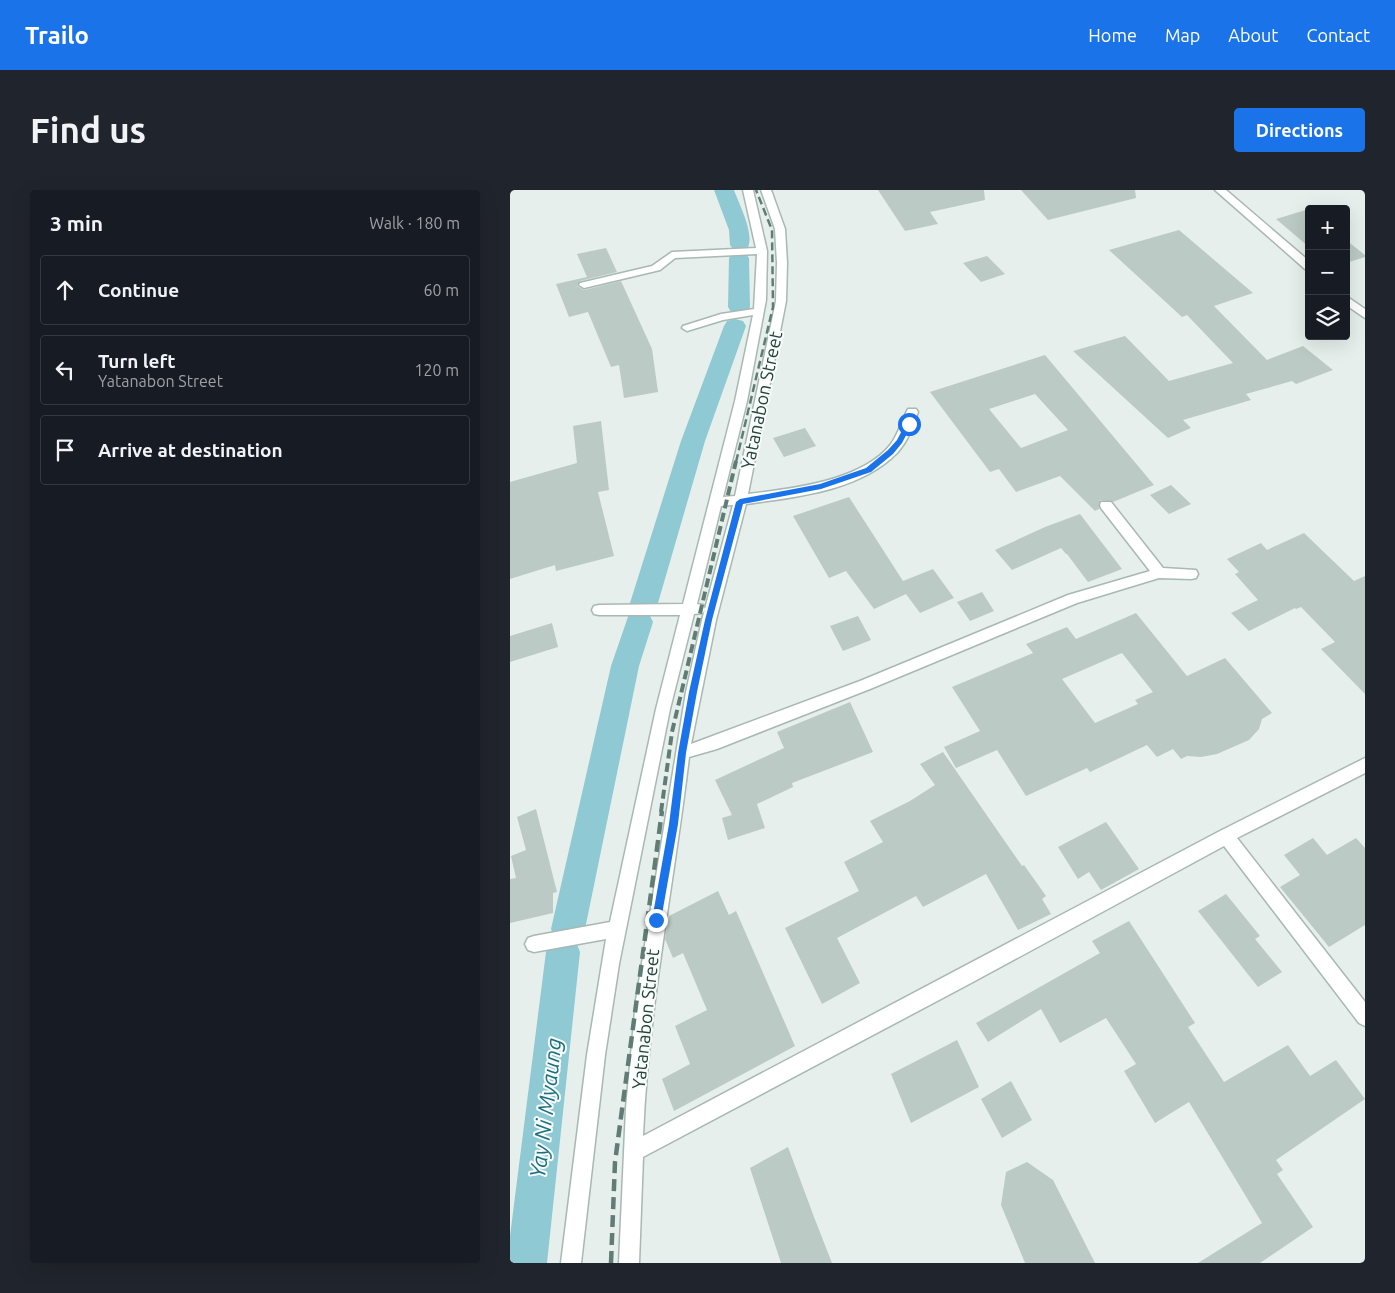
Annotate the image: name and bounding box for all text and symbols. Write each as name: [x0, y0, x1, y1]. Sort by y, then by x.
text: Trailo: [25, 22, 89, 49]
text: Home: [1088, 25, 1137, 45]
text: Map: [1165, 25, 1200, 45]
text: About: [1228, 25, 1278, 45]
text: Contact: [1306, 25, 1370, 45]
button: Directions: [1234, 108, 1365, 152]
text: Find us: [30, 110, 146, 150]
map controls: [1305, 205, 1350, 340]
button: +: [1305, 205, 1350, 250]
text: 3 min: [50, 211, 103, 235]
text: Walk · 180 m: [369, 214, 460, 232]
button: −: [1305, 250, 1350, 295]
icon: ahead: [51, 276, 79, 304]
text: Continue: [98, 279, 179, 301]
text: 60 m: [423, 281, 459, 299]
button: layers: [1305, 295, 1350, 340]
street label: Yatanabon Street: [737, 329, 785, 471]
text: Turn left: [98, 350, 176, 372]
icon: left: [51, 356, 79, 384]
text: 120 m: [414, 361, 459, 379]
text: Yatanabon Street: [98, 372, 223, 390]
route start: [898, 413, 921, 436]
icon: arrive: [51, 436, 79, 464]
text: Arrive at destination: [98, 439, 283, 461]
route end: [645, 909, 668, 932]
street label: Yatanabon Street: [628, 948, 662, 1090]
water label: Yay Ni Myaung: [524, 1036, 566, 1180]

